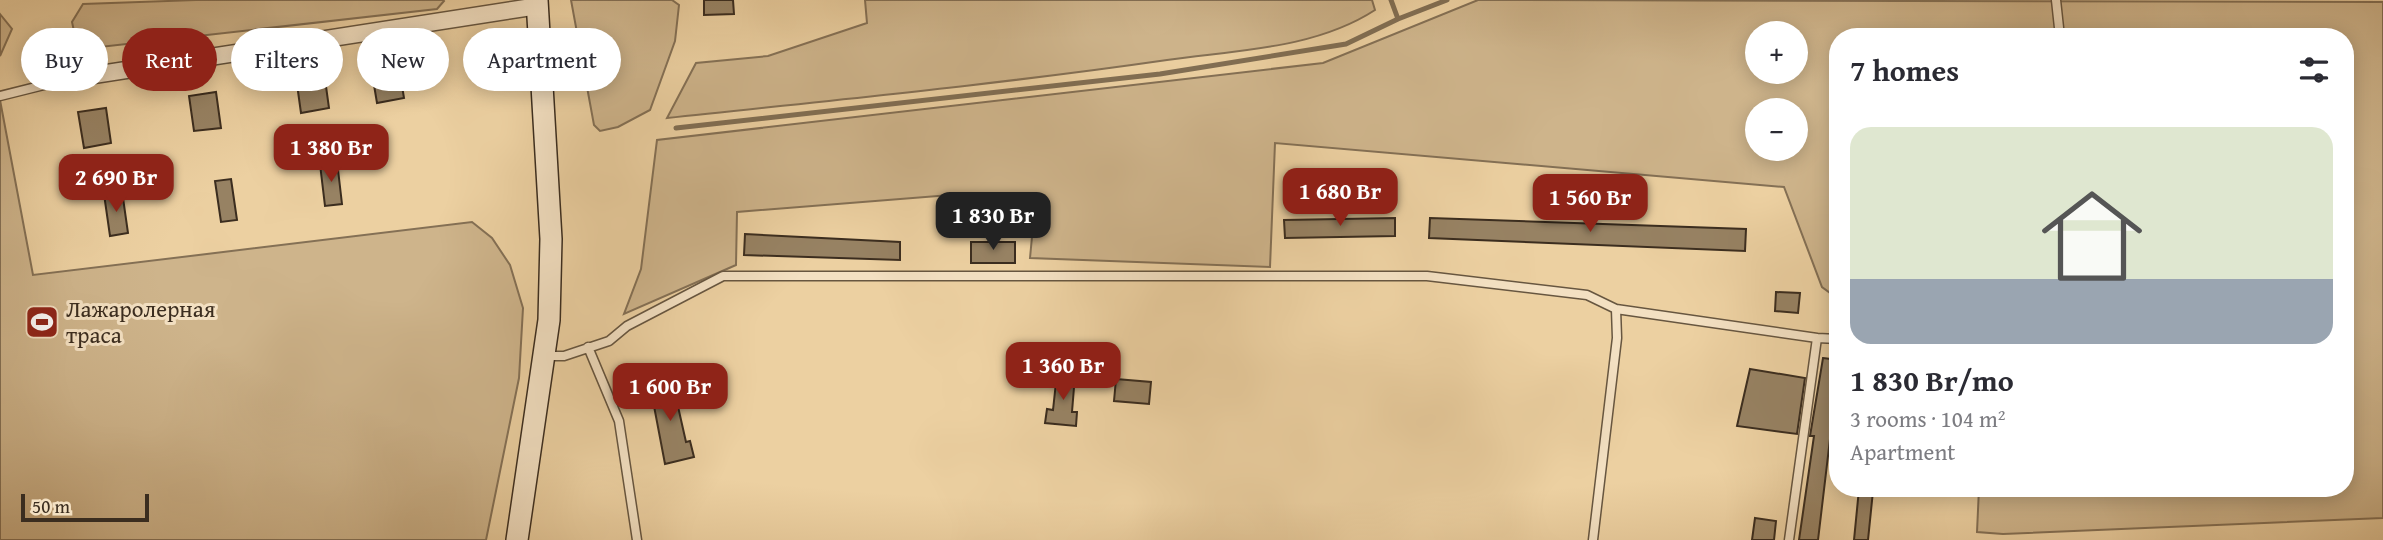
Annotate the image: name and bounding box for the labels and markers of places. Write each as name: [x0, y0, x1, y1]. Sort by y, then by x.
pin: 1 380 Br: [259, 124, 403, 184]
pin: 2 690 Br: [44, 154, 188, 214]
pin: 1 680 Br: [1268, 168, 1412, 228]
pin: 1 560 Br: [1518, 174, 1662, 234]
pin: 1 830 Br: [921, 192, 1065, 252]
place label: Лажаролерная траса: [66, 292, 216, 351]
sports icon: Лажаролерная траса: [23, 303, 61, 341]
pin: 1 360 Br: [991, 342, 1135, 402]
pin: 1 600 Br: [598, 364, 742, 423]

